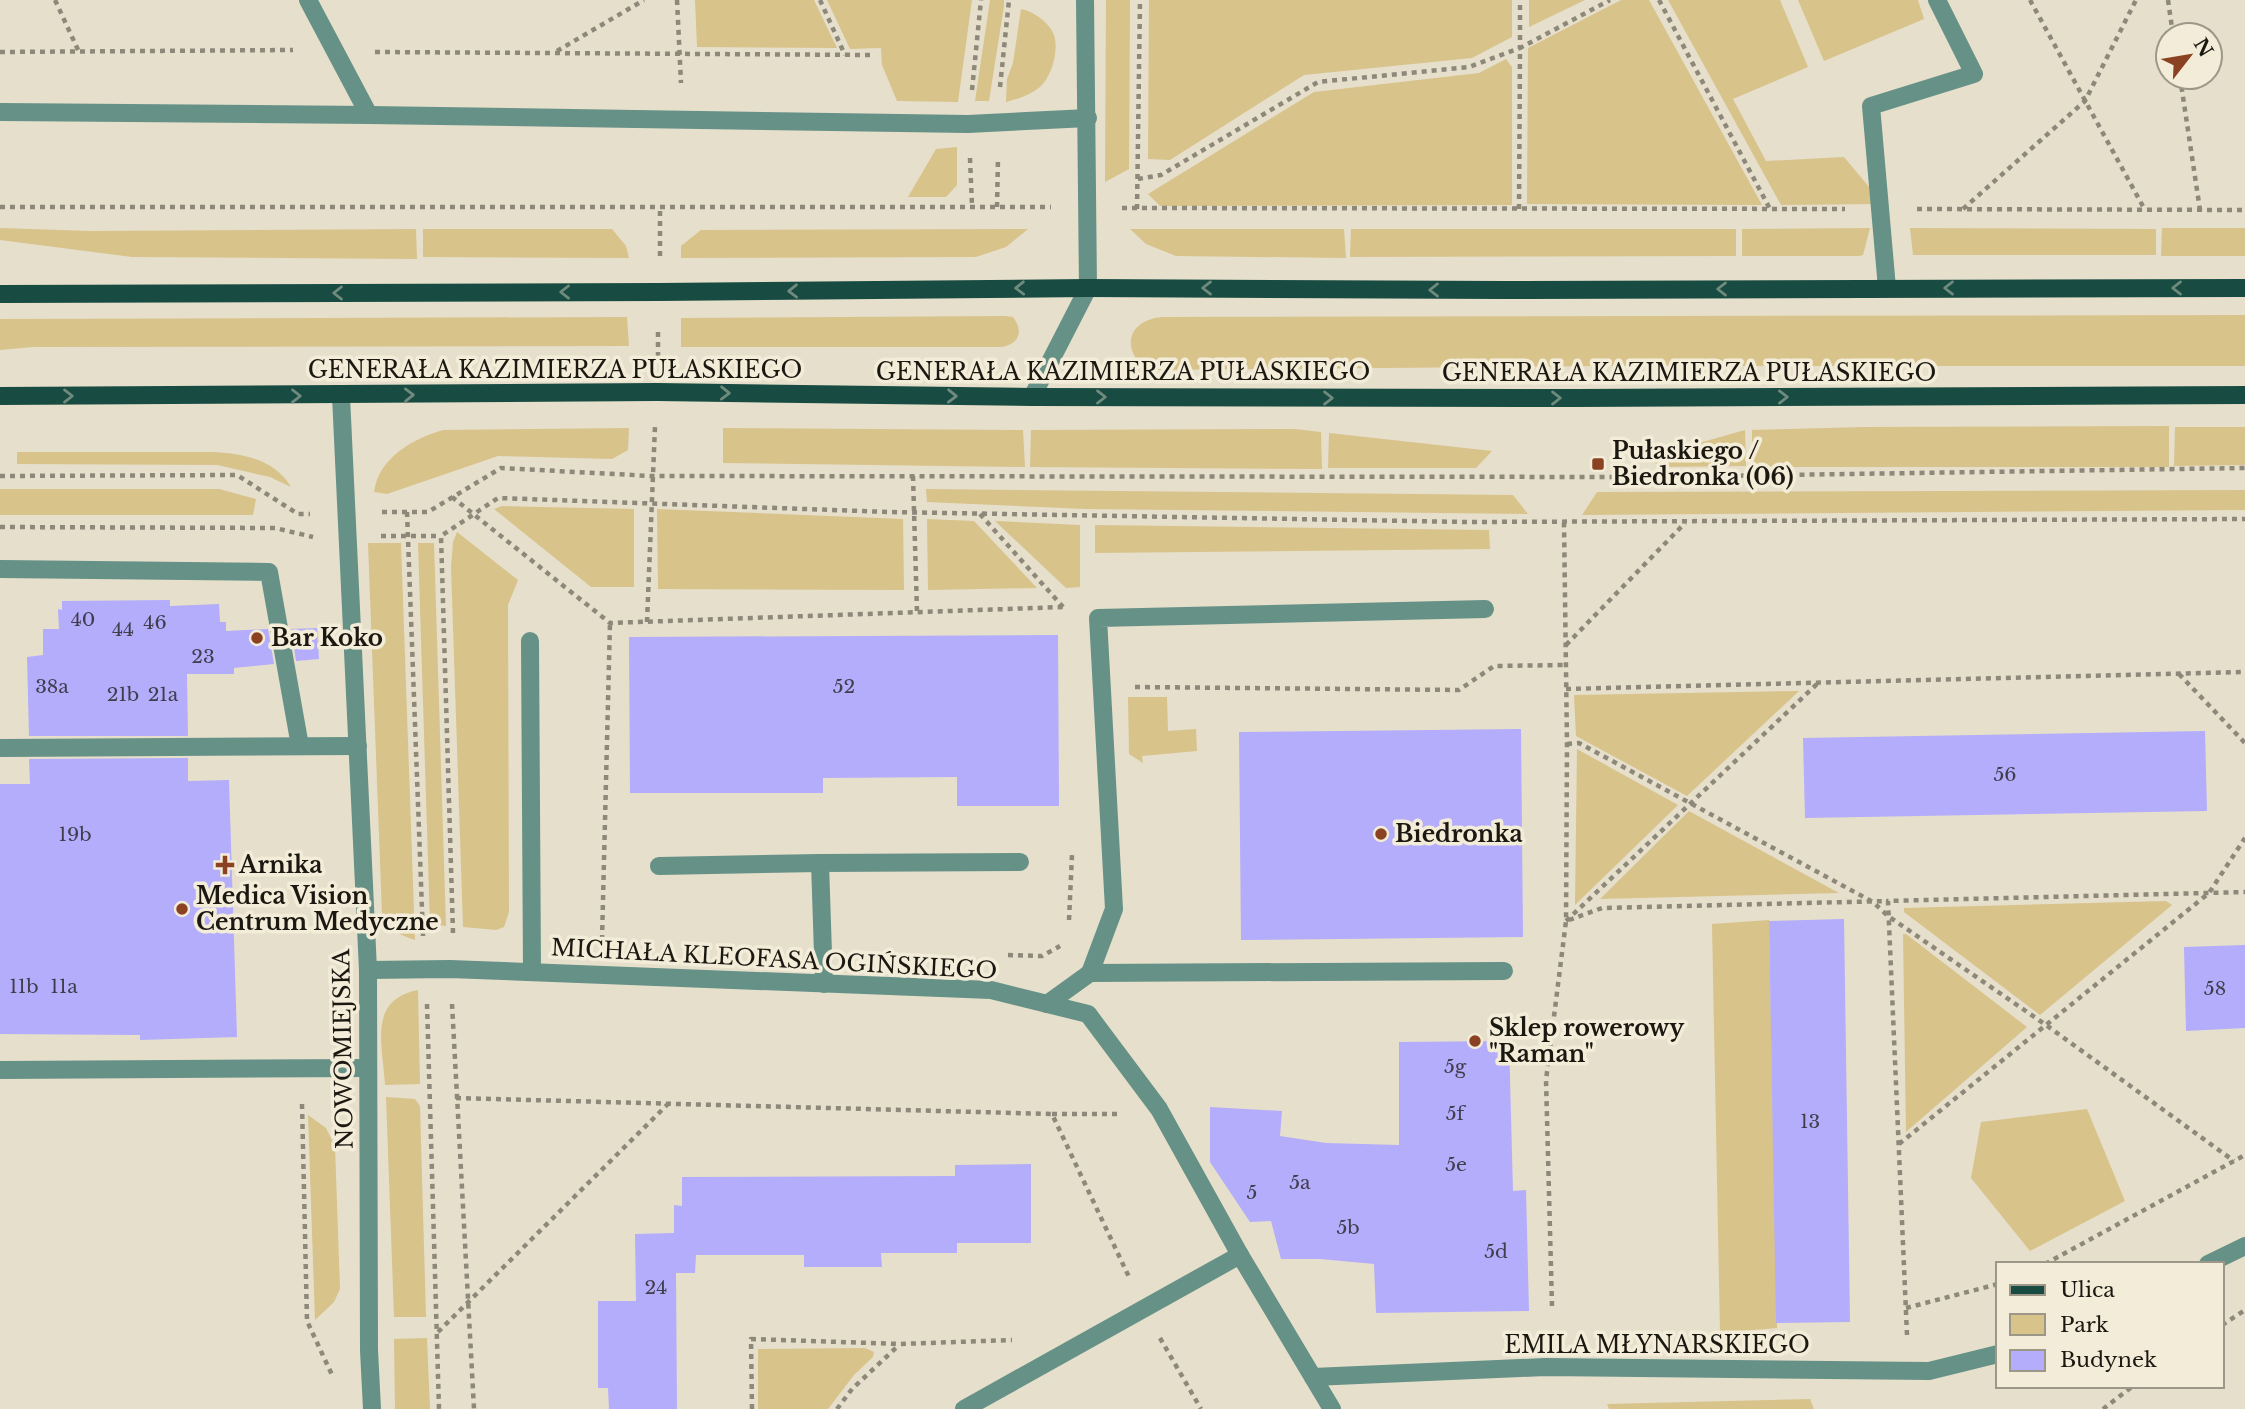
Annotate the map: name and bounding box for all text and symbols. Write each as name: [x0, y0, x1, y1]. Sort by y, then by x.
north arrow: [2154, 21, 2224, 91]
text: N: [2189, 34, 2218, 61]
one-way arrow: [1201, 280, 1212, 296]
one-way arrow: [1944, 280, 1954, 296]
one-way arrow: [2171, 280, 2182, 296]
one-way arrow: [1014, 281, 1025, 296]
one-way arrow: [1716, 281, 1727, 297]
one-way arrow: [1429, 282, 1439, 298]
one-way arrow: [787, 283, 797, 299]
one-way arrow: [559, 284, 570, 300]
one-way arrow: [332, 285, 342, 301]
street label: GENERAŁA KAZIMIERZA PUŁASKIEGO: [308, 356, 802, 384]
street label: GENERAŁA KAZIMIERZA PUŁASKIEGO: [876, 358, 1370, 386]
street label: GENERAŁA KAZIMIERZA PUŁASKIEGO: [1442, 359, 1936, 387]
one-way arrow: [720, 385, 731, 401]
one-way arrow: [404, 387, 415, 403]
one-way arrow: [63, 388, 74, 404]
one-way arrow: [291, 388, 301, 404]
one-way arrow: [948, 388, 958, 404]
one-way arrow: [1096, 389, 1106, 405]
one-way arrow: [1778, 389, 1789, 405]
one-way arrow: [1323, 390, 1334, 405]
one-way arrow: [1551, 390, 1561, 406]
place label: Pułaskiego / Biedronka (06): [1612, 437, 1794, 491]
marker: Pułaskiego / Biedronka (06): [1590, 456, 1606, 472]
house number: 40: [71, 608, 95, 631]
house number: 46: [143, 611, 167, 634]
house number: 44: [112, 618, 134, 641]
place label: Bar Koko: [271, 624, 383, 652]
marker: Bar Koko: [249, 630, 265, 646]
house number: 23: [191, 645, 215, 668]
house number: 38a: [35, 675, 69, 698]
house number: 52: [833, 675, 855, 698]
house number: 21b: [107, 683, 139, 706]
house number: 21a: [148, 683, 179, 706]
house number: 56: [1993, 763, 2017, 786]
place label: Biedronka: [1395, 820, 1523, 848]
house number: 19b: [58, 823, 92, 846]
marker: Biedronka: [1373, 826, 1389, 842]
place label: Arnika: [238, 851, 323, 879]
marker: Arnika: [217, 857, 233, 873]
place label: Medica Vision Centrum Medyczne: [196, 882, 439, 936]
marker: Medica Vision Centrum Medyczne: [174, 901, 190, 917]
street label: MICHAŁA KLEOFASA OGIŃSKIEGO: [550, 931, 998, 985]
street label: NOWOMIEJSKA: [327, 947, 359, 1149]
house number: 11b: [9, 975, 39, 998]
house number: 11a: [50, 975, 78, 998]
house number: 58: [2204, 977, 2226, 1000]
place label: Sklep rowerowy "Raman": [1489, 1014, 1685, 1068]
marker: Sklep rowerowy "Raman": [1467, 1033, 1483, 1049]
house number: 5g: [1444, 1055, 1467, 1078]
house number: 5f: [1446, 1102, 1466, 1125]
house number: 13: [1800, 1110, 1820, 1133]
house number: 5e: [1445, 1153, 1467, 1176]
house number: 5a: [1289, 1171, 1311, 1194]
house number: 5: [1247, 1181, 1257, 1204]
house number: 5b: [1336, 1216, 1360, 1239]
house number: 5d: [1484, 1240, 1508, 1263]
legend: [1996, 1262, 2224, 1388]
house number: 24: [645, 1276, 667, 1299]
text: Ulica: [2060, 1277, 2115, 1303]
text: Park: [2060, 1312, 2109, 1338]
street label: EMILA MŁYNARSKIEGO: [1504, 1331, 1810, 1359]
text: Budynek: [2060, 1347, 2157, 1373]

